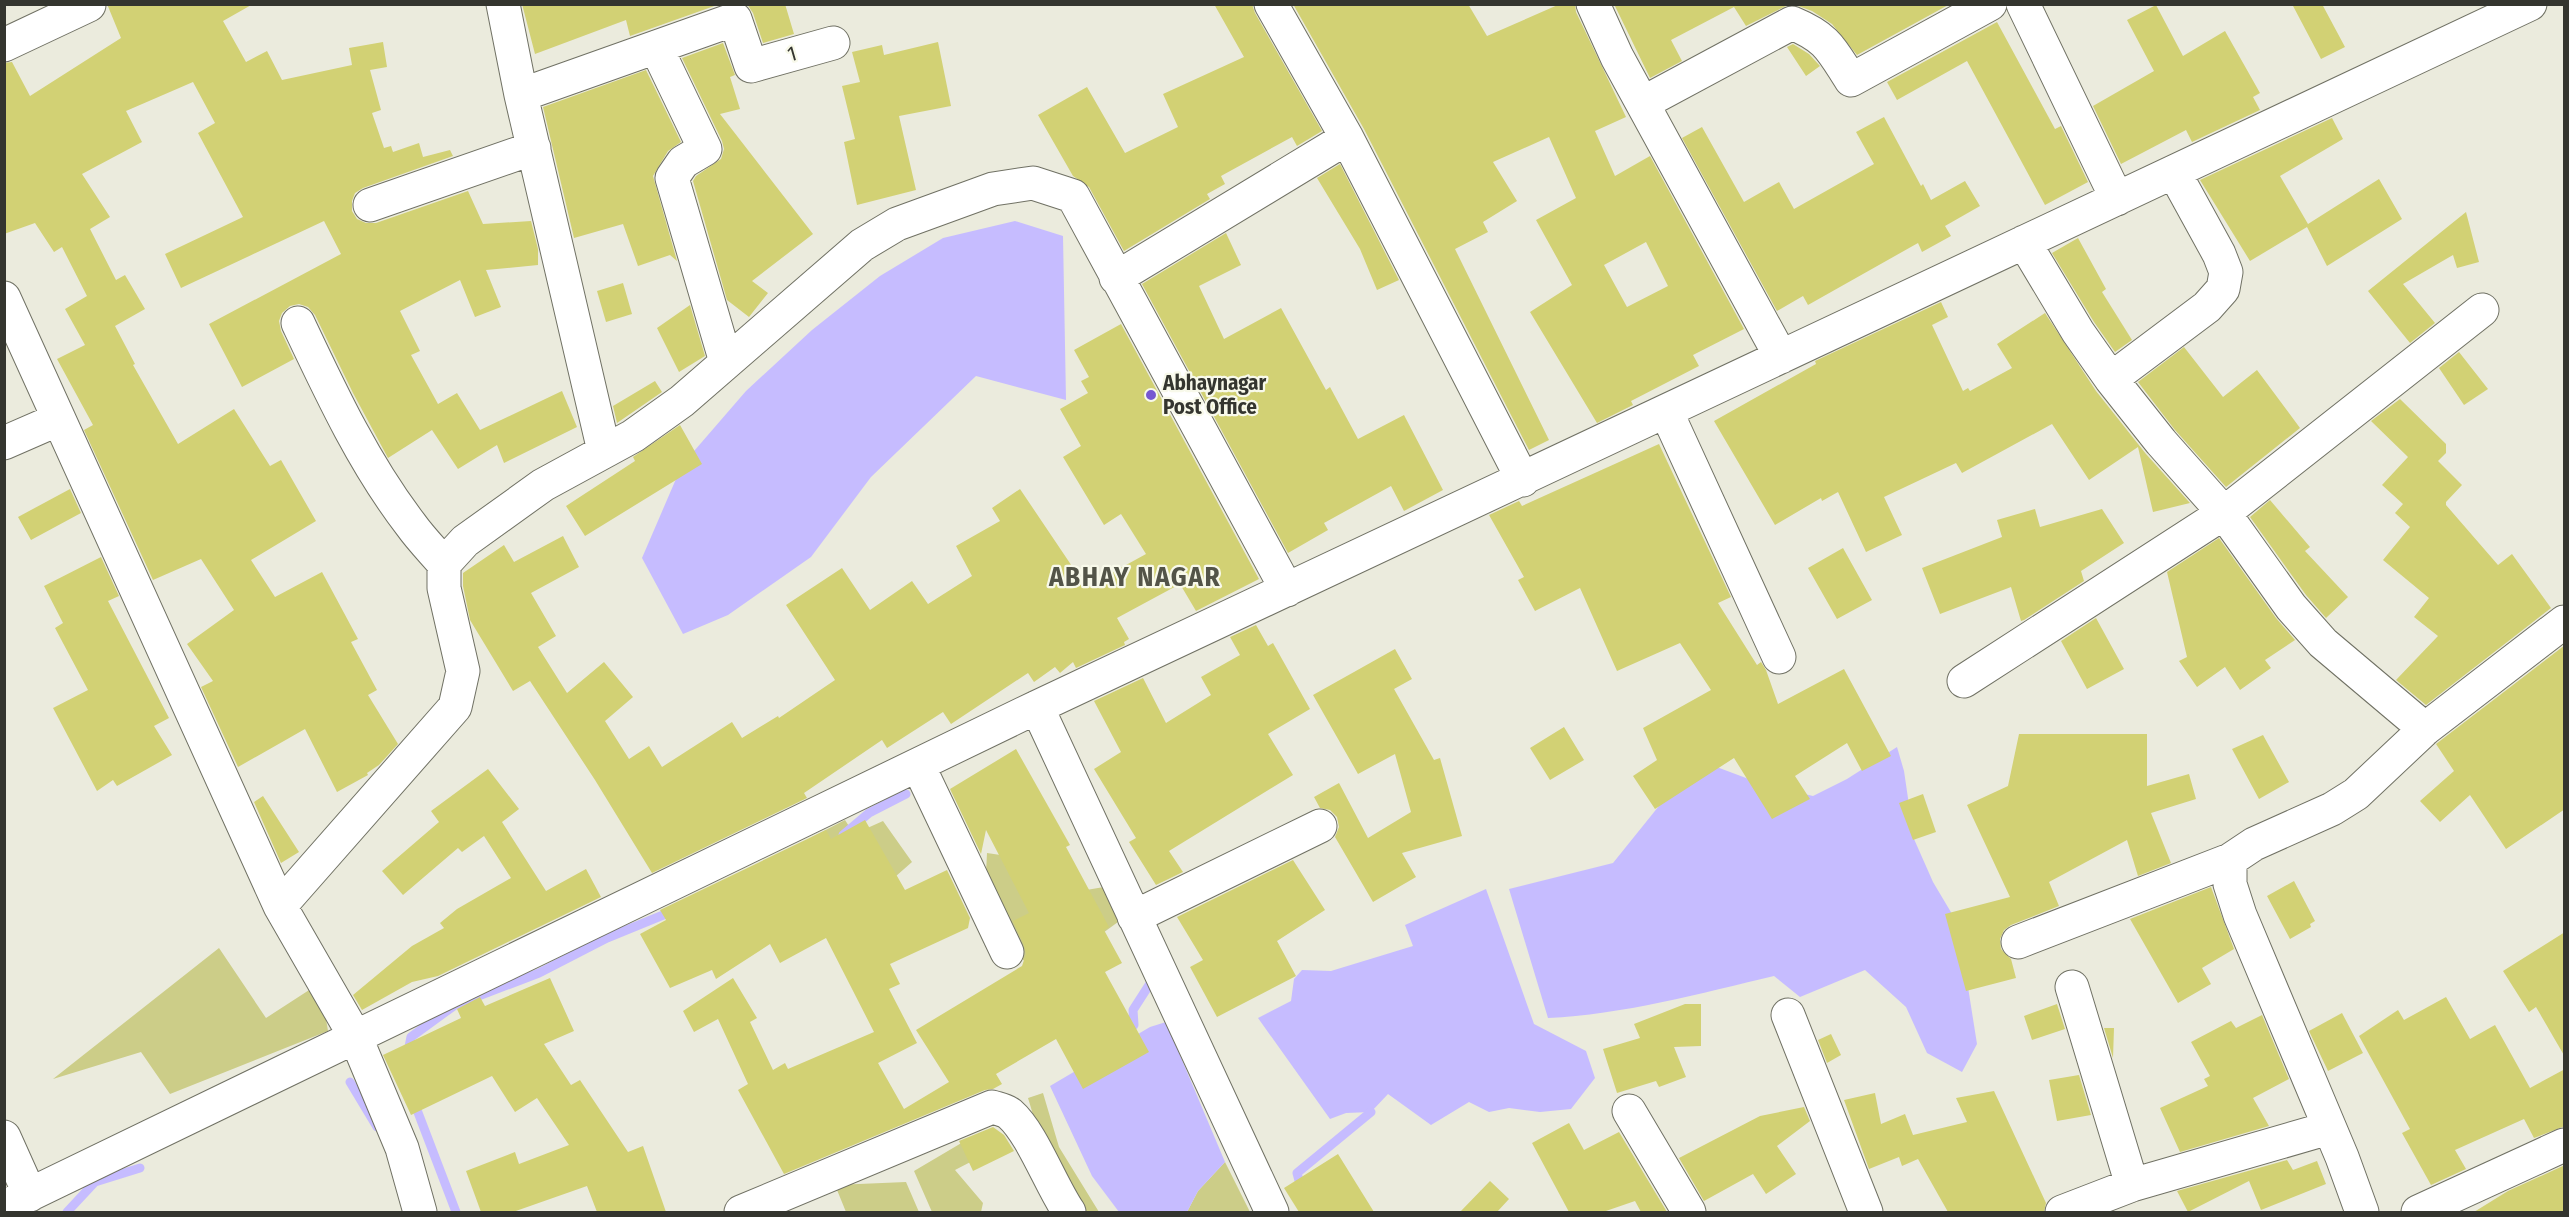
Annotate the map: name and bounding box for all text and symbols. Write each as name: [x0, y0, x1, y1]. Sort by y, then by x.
street label: 1: [784, 40, 800, 68]
place label: Abhaynagar Post Office: [1162, 370, 1267, 420]
marker: Abhaynagar Post Office: [1144, 388, 1158, 402]
district label: ABHAY NAGAR: [1048, 561, 1221, 593]

